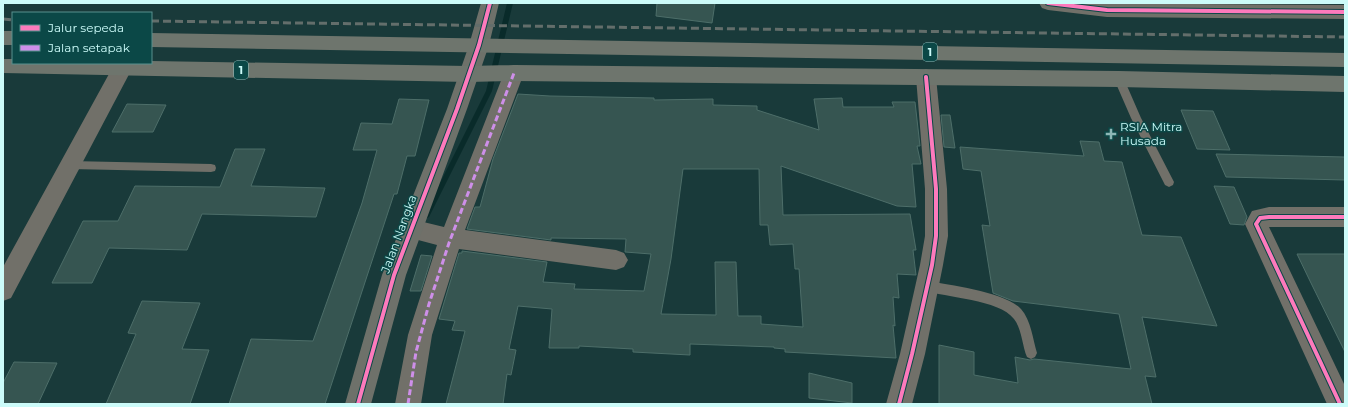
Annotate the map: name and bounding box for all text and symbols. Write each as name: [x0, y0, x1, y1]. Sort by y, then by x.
legend: [12, 12, 152, 64]
text: Jalur sepeda: [47, 20, 124, 35]
text: Jalan setapak: [47, 40, 131, 55]
road number: 1: [923, 43, 937, 61]
road number: 1: [234, 61, 248, 79]
place label: RSIA Mitra Husada: [1120, 119, 1182, 148]
marker: RSIA Mitra Husada: [1105, 128, 1117, 140]
street label: Jalan Nangka: [377, 193, 420, 276]

